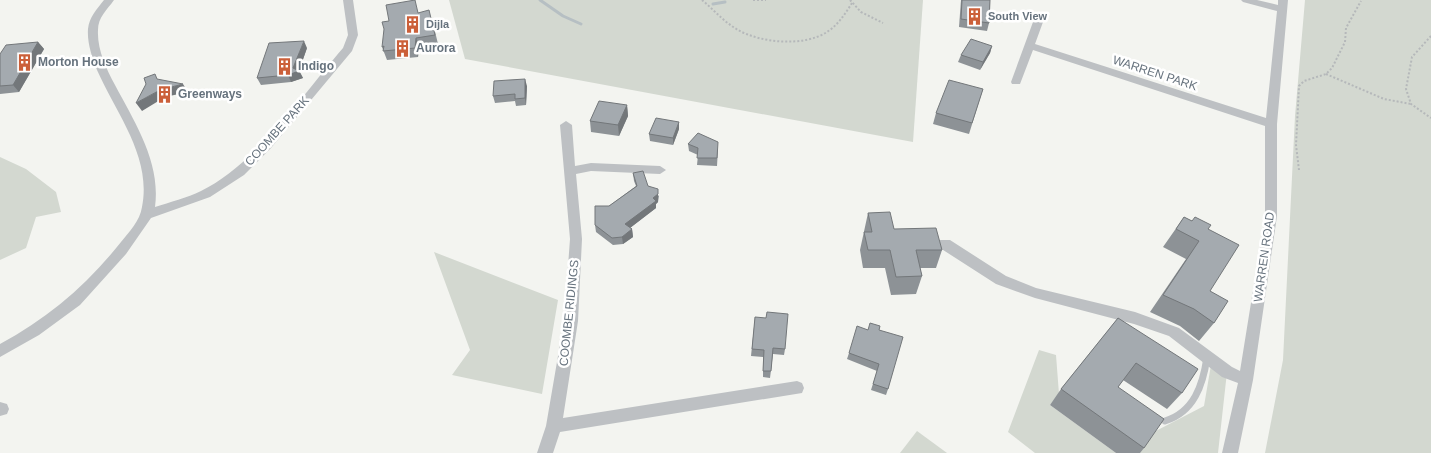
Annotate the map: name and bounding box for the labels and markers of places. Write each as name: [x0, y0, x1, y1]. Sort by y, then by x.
building icon: South View: [964, 6, 984, 26]
place label: South View: [988, 10, 1048, 22]
building icon: Dijla: [402, 14, 422, 34]
place label: Dijla: [426, 18, 450, 30]
building icon: Aurora: [392, 38, 412, 58]
place label: Aurora: [416, 41, 456, 55]
building icon: Morton House: [14, 52, 34, 72]
place label: Morton House: [38, 55, 119, 69]
building icon: Indigo: [274, 56, 294, 76]
place label: Indigo: [298, 59, 334, 73]
building icon: Greenways: [154, 84, 174, 104]
place label: Greenways: [178, 87, 242, 101]

